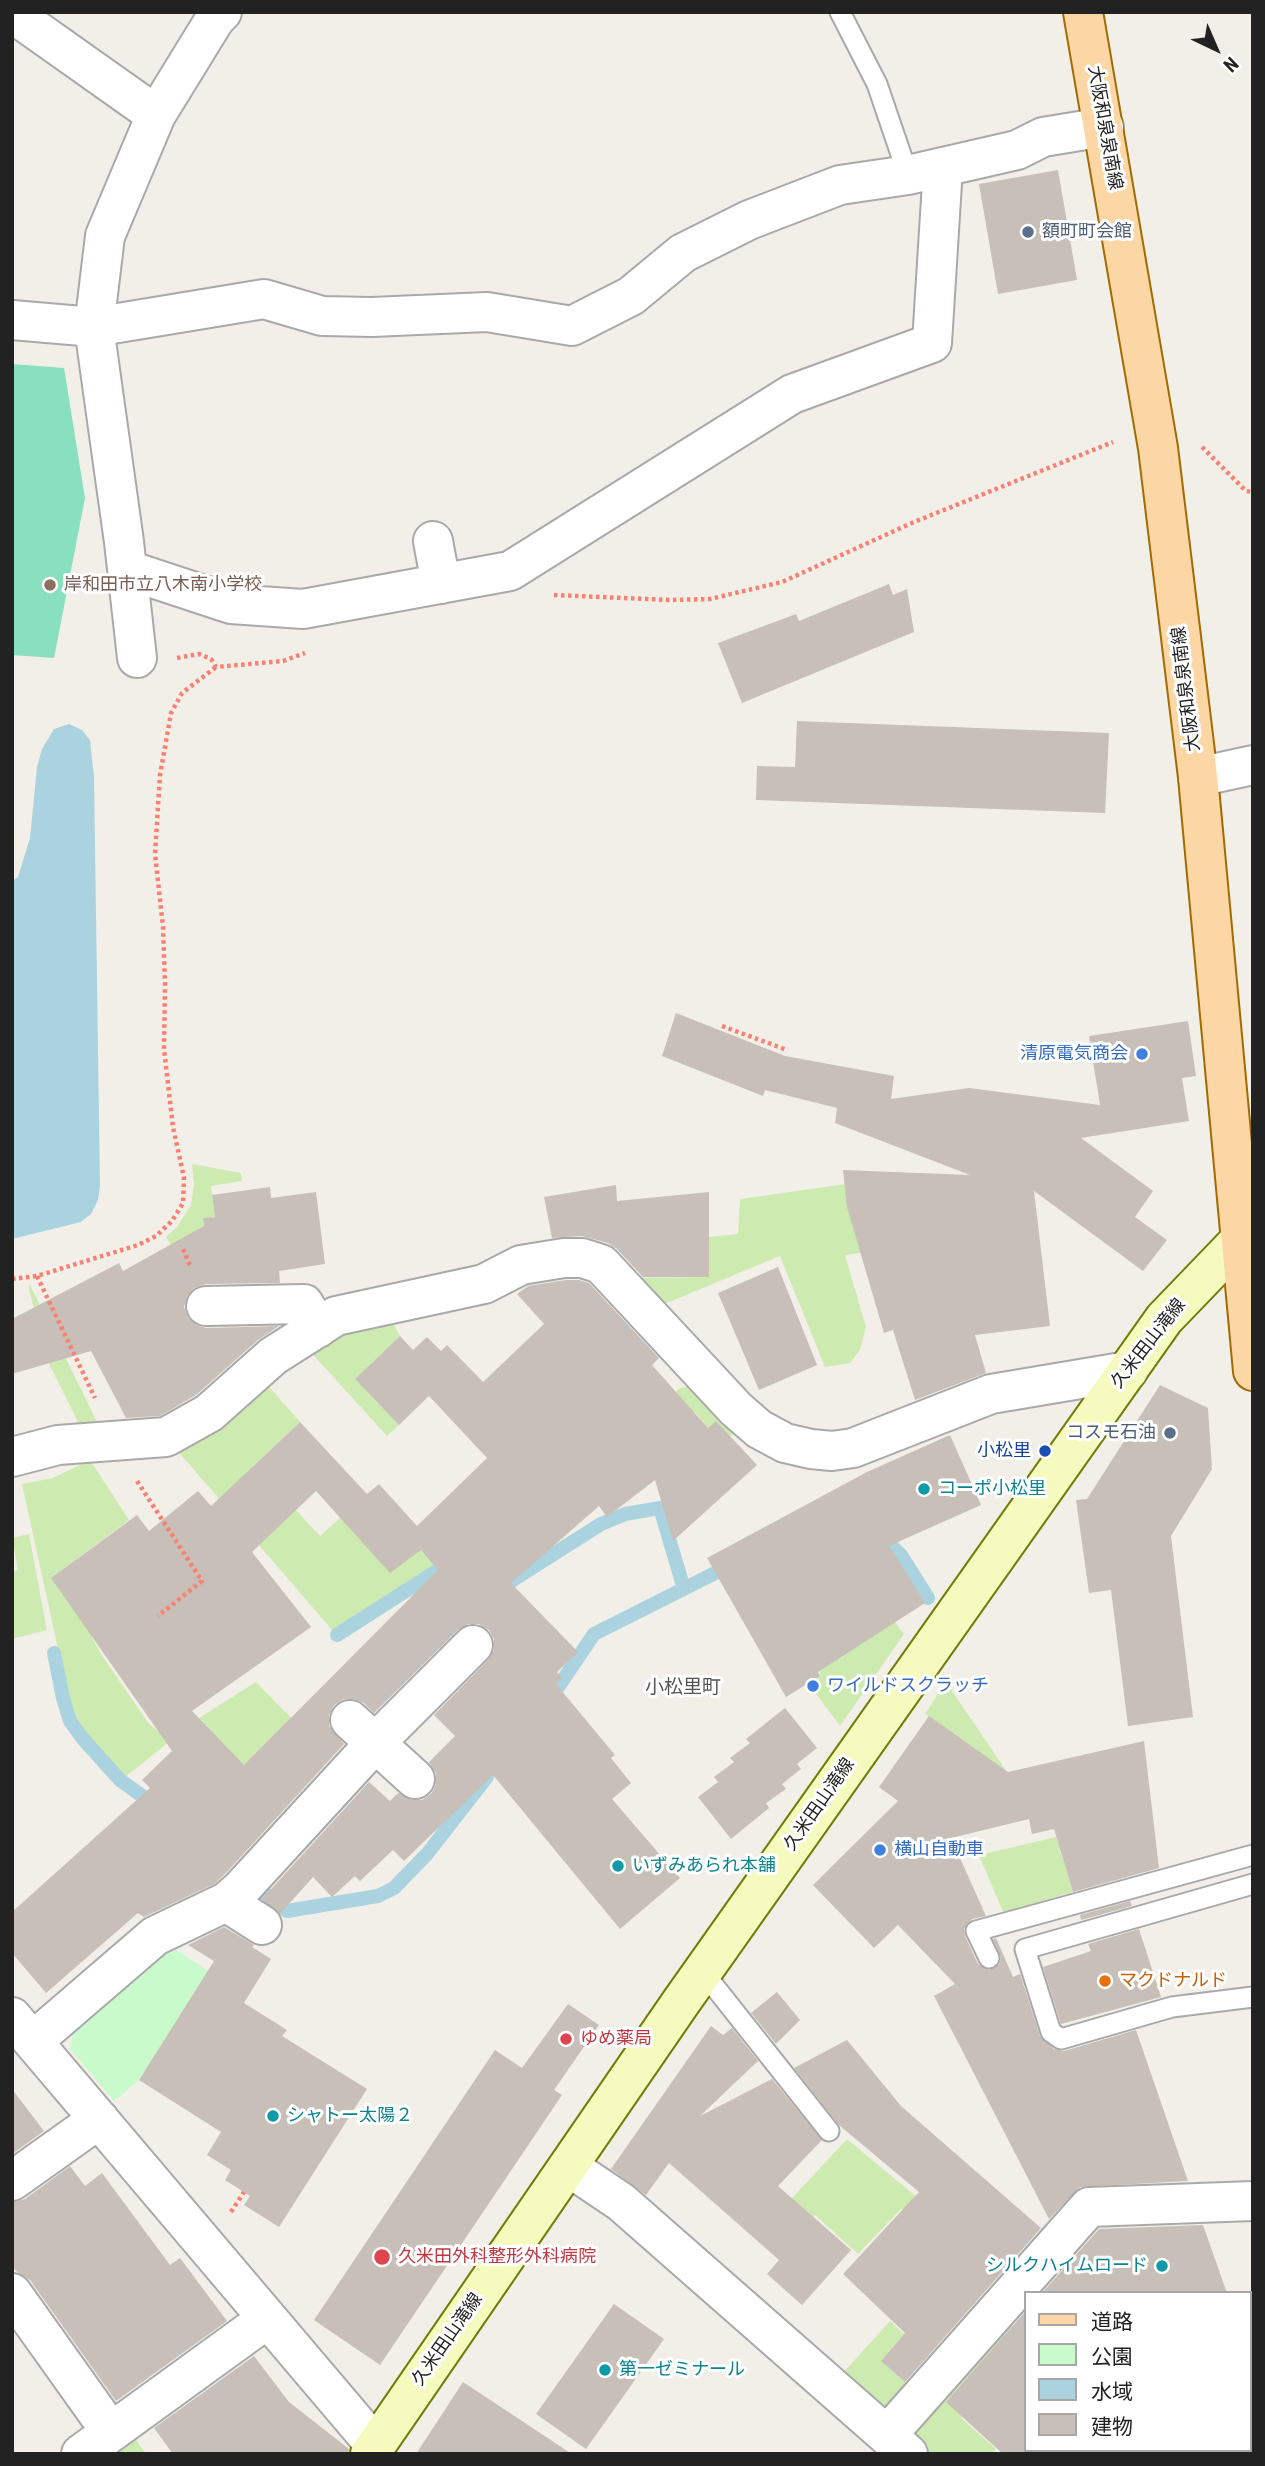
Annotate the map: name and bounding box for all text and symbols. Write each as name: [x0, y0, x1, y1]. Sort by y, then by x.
north arrow: [1181, 14, 1251, 84]
text: N: [1219, 52, 1243, 77]
street label: 大阪和泉泉南線: [1082, 64, 1126, 192]
place label: 額町町会館: [1042, 221, 1132, 243]
marker: 額町町会館: [1020, 224, 1036, 240]
place label: 岸和田市立八木南小学校: [64, 574, 262, 596]
marker: 岸和田市立八木南小学校: [42, 577, 58, 593]
street label: 大阪和泉泉南線: [1169, 625, 1205, 753]
place label: 清原電気商会: [1020, 1043, 1128, 1065]
marker: 清原電気商会: [1134, 1046, 1150, 1062]
street label: 久米田山滝線: [1107, 1295, 1191, 1393]
place label: コスモ石油: [1066, 1422, 1156, 1444]
marker: コスモ石油: [1162, 1425, 1178, 1441]
place label: 小松里: [977, 1440, 1031, 1462]
marker: 小松里: [1037, 1443, 1053, 1459]
place label: コーポ小松里: [938, 1478, 1046, 1500]
marker: コーポ小松里: [916, 1481, 932, 1497]
place label: ワイルドスクラッチ: [827, 1675, 989, 1697]
district label: 小松里町: [645, 1677, 721, 1699]
marker: ワイルドスクラッチ: [805, 1678, 821, 1694]
street label: 久米田山滝線: [780, 1755, 860, 1855]
place label: 横山自動車: [894, 1839, 984, 1861]
marker: 横山自動車: [872, 1842, 888, 1858]
place label: いずみあられ本舗: [632, 1855, 776, 1877]
marker: いずみあられ本舗: [610, 1858, 626, 1874]
place label: マクドナルド: [1119, 1970, 1227, 1992]
marker: マクドナルド: [1097, 1973, 1113, 1989]
place label: ゆめ薬局: [580, 2028, 652, 2050]
marker: ゆめ薬局: [558, 2031, 574, 2047]
place label: シャトー太陽２: [287, 2105, 413, 2127]
marker: シャトー太陽２: [265, 2108, 281, 2124]
place label: 久米田外科整形外科病院: [398, 2246, 596, 2268]
marker: 久米田外科整形外科病院: [372, 2247, 392, 2267]
place label: シルクハイムロード: [986, 2255, 1148, 2277]
marker: シルクハイムロード: [1154, 2258, 1170, 2274]
street label: 久米田山滝線: [408, 2290, 488, 2390]
legend: [1024, 2291, 1251, 2452]
text: 道路: [1091, 2310, 1133, 2334]
text: 公園: [1091, 2345, 1133, 2369]
place label: 第一ゼミナール: [619, 2359, 745, 2381]
marker: 第一ゼミナール: [597, 2362, 613, 2378]
text: 水域: [1091, 2380, 1133, 2404]
text: 建物: [1091, 2415, 1133, 2439]

